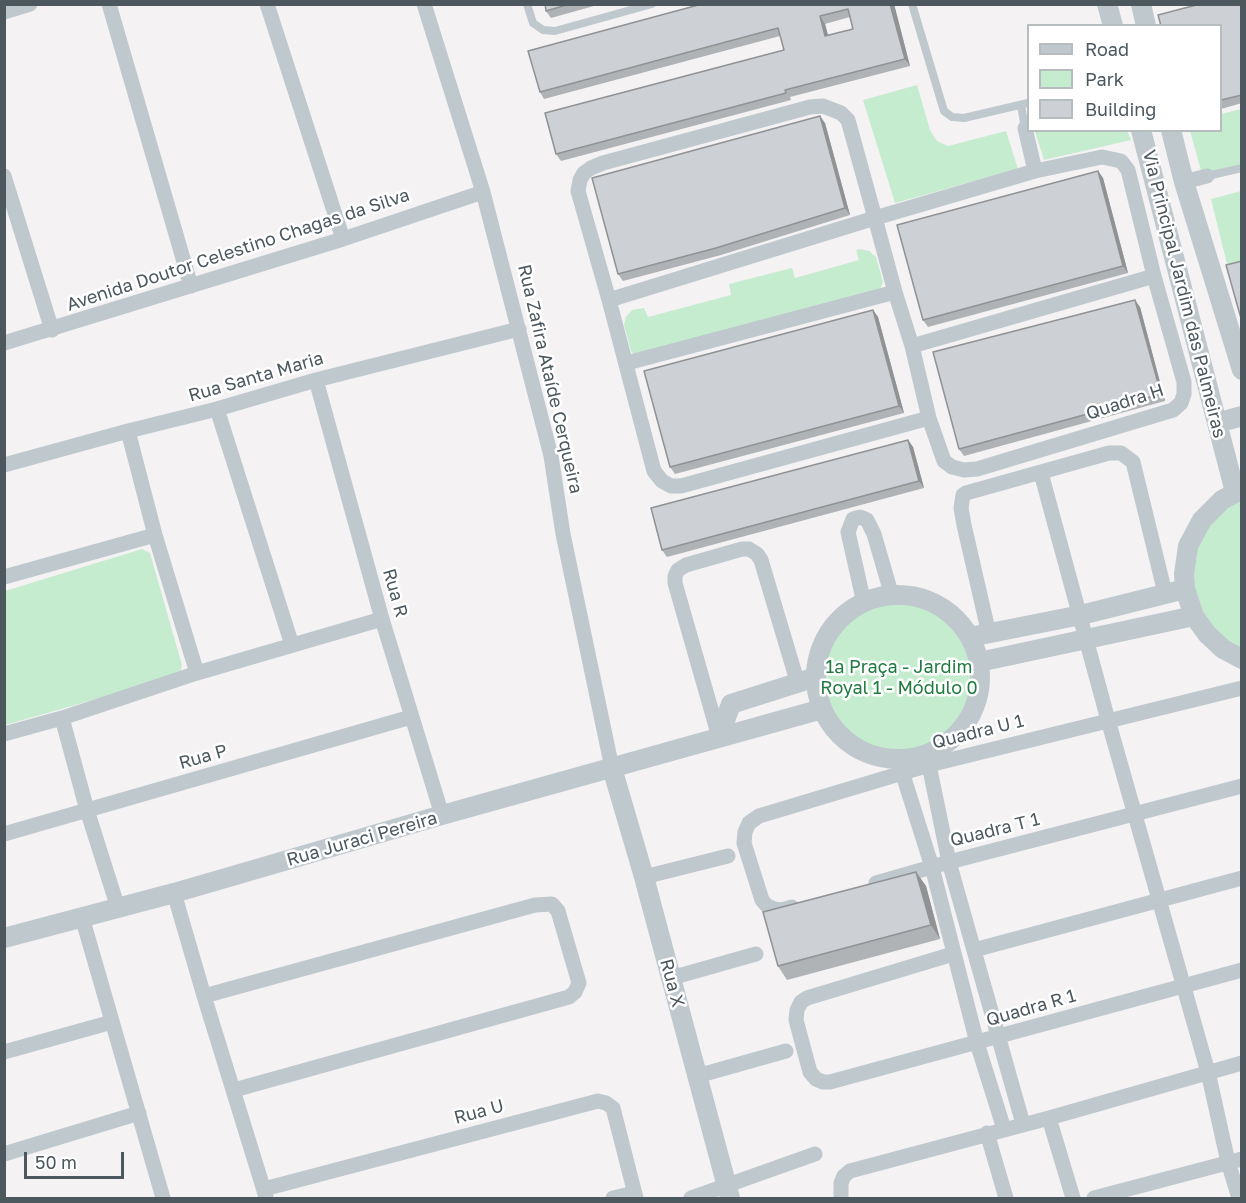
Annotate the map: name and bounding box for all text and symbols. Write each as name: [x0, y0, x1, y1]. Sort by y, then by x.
legend: [1027, 24, 1222, 132]
text: Road: [1085, 38, 1129, 60]
text: Park: [1085, 68, 1124, 90]
text: Building: [1085, 98, 1156, 120]
street label: Via Principal Jardim das Palmeiras: [1138, 148, 1230, 440]
street label: Avenida Doutor Celestino Chagas da Silva: [64, 184, 412, 316]
street label: Rua Zafira Ataíde Cerqueira: [513, 262, 587, 496]
street label: Rua Santa Maria: [186, 347, 326, 407]
street label: Quadra H: [1083, 379, 1167, 425]
street label: Rua R: [378, 566, 412, 620]
park label: 1ª Praça - Jardim Royal 1 - Módulo 0: [820, 656, 978, 698]
street label: Quadra U 1: [930, 710, 1026, 754]
street label: Rua P: [176, 740, 230, 774]
street label: Rua Juraci Pereira: [284, 807, 440, 871]
street label: Quadra T 1: [948, 808, 1042, 852]
street label: Rua X: [655, 956, 689, 1010]
street label: Quadra R 1: [984, 985, 1078, 1031]
street label: Rua U: [452, 1095, 506, 1129]
scale bar: [27, 1140, 128, 1178]
text: 50 m: [35, 1151, 77, 1173]

